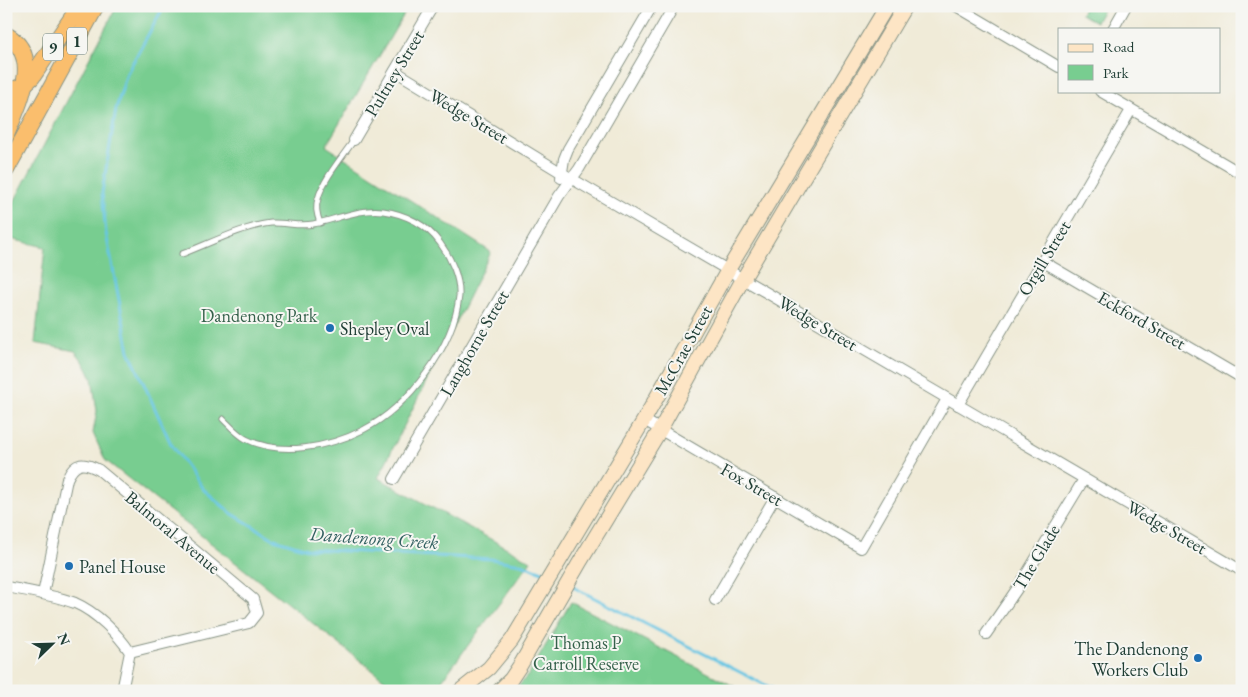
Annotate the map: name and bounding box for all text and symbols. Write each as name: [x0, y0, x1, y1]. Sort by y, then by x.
street label: Pultney Street: [359, 25, 429, 120]
road number: 1: [67, 27, 87, 54]
legend: [1058, 28, 1220, 92]
road number: 9: [43, 34, 63, 61]
text: Road: [1103, 37, 1135, 56]
text: Park: [1103, 63, 1130, 82]
street label: Wedge Street: [425, 83, 513, 149]
street label: Orgill Street: [1013, 216, 1076, 300]
street label: Langhorne Street: [434, 285, 514, 400]
street label: Eckford Street: [1094, 286, 1190, 355]
street label: Wedge Street: [774, 290, 862, 356]
street label: McCrae Street: [649, 301, 717, 399]
park label: Dandenong Park: [201, 304, 318, 327]
place label: Shepley Oval: [340, 317, 429, 340]
marker: Shepley Oval: [324, 322, 336, 334]
street label: Fox Street: [717, 457, 787, 511]
street label: Balmoral Avenue: [121, 485, 225, 579]
street label: Wedge Street: [1123, 495, 1211, 559]
street label: The Glade: [1007, 520, 1065, 594]
water label: Dandenong Creek: [308, 521, 439, 555]
place label: Panel House: [79, 555, 165, 578]
marker: Panel House: [63, 560, 75, 572]
north arrow: [28, 620, 78, 670]
text: N: [53, 630, 75, 648]
park label: Thomas P Carroll Reserve: [533, 631, 639, 675]
place label: The Dandenong Workers Club: [1074, 637, 1188, 681]
marker: The Dandenong Workers Club: [1192, 652, 1204, 664]

